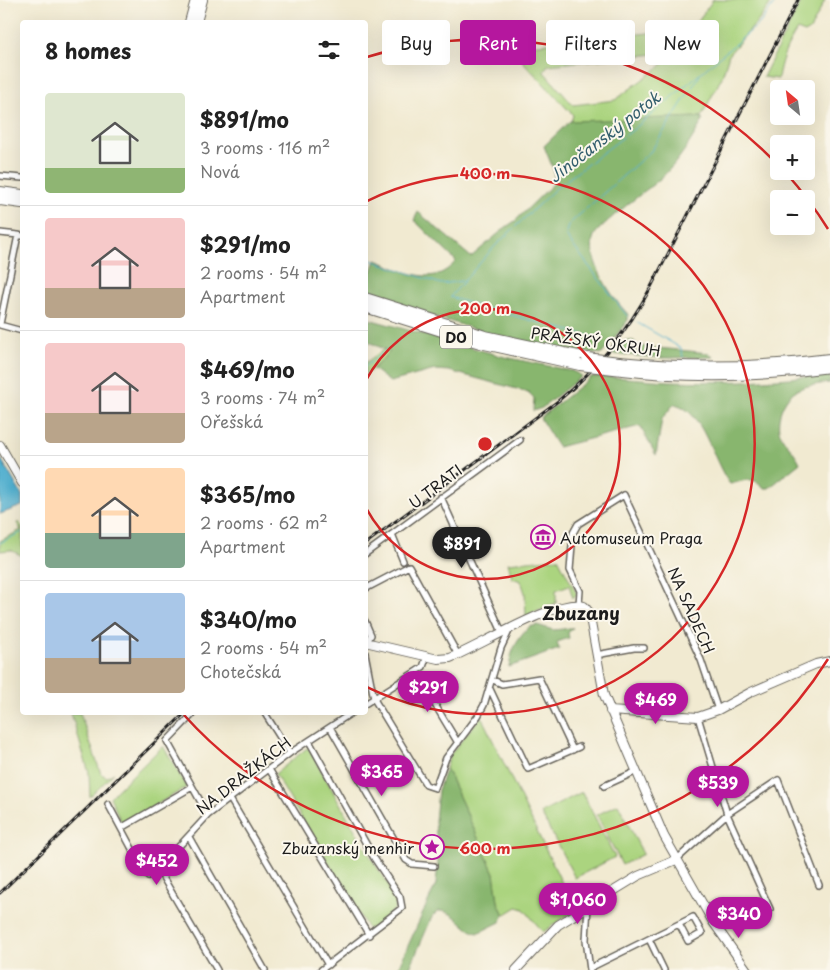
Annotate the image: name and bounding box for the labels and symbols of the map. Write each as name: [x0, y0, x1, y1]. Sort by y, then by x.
north arrow: [770, 80, 815, 125]
water label: Jinočanský potok: [543, 84, 666, 187]
text: 400 m: [460, 161, 510, 184]
text: 200 m: [460, 296, 510, 319]
street label: PRAŽSKÝ OKRUH: [530, 321, 662, 361]
road number: D0: [440, 326, 472, 348]
centre of rings: [476, 435, 494, 453]
street label: U TRATI: [403, 458, 467, 514]
museum icon: Automuseum Praga: [530, 524, 556, 550]
pin: $891: [432, 526, 492, 569]
place label: Automuseum Praga: [560, 526, 703, 549]
street label: NA SADECH: [663, 563, 721, 657]
district label: Zbuzany: [542, 599, 620, 626]
pin: $291: [398, 670, 458, 713]
pin: $469: [626, 682, 686, 725]
street label: NA DRAŽKÁCH: [191, 731, 295, 819]
pin: $365: [352, 754, 412, 797]
pin: $539: [688, 766, 748, 808]
place icon: Zbuzanský menhir: [419, 834, 445, 860]
place label: Zbuzanský menhir: [282, 836, 414, 859]
text: 600 m: [459, 836, 511, 859]
pin: $452: [127, 844, 187, 886]
pin: $1,060: [537, 882, 619, 925]
pin: $340: [709, 896, 769, 939]

